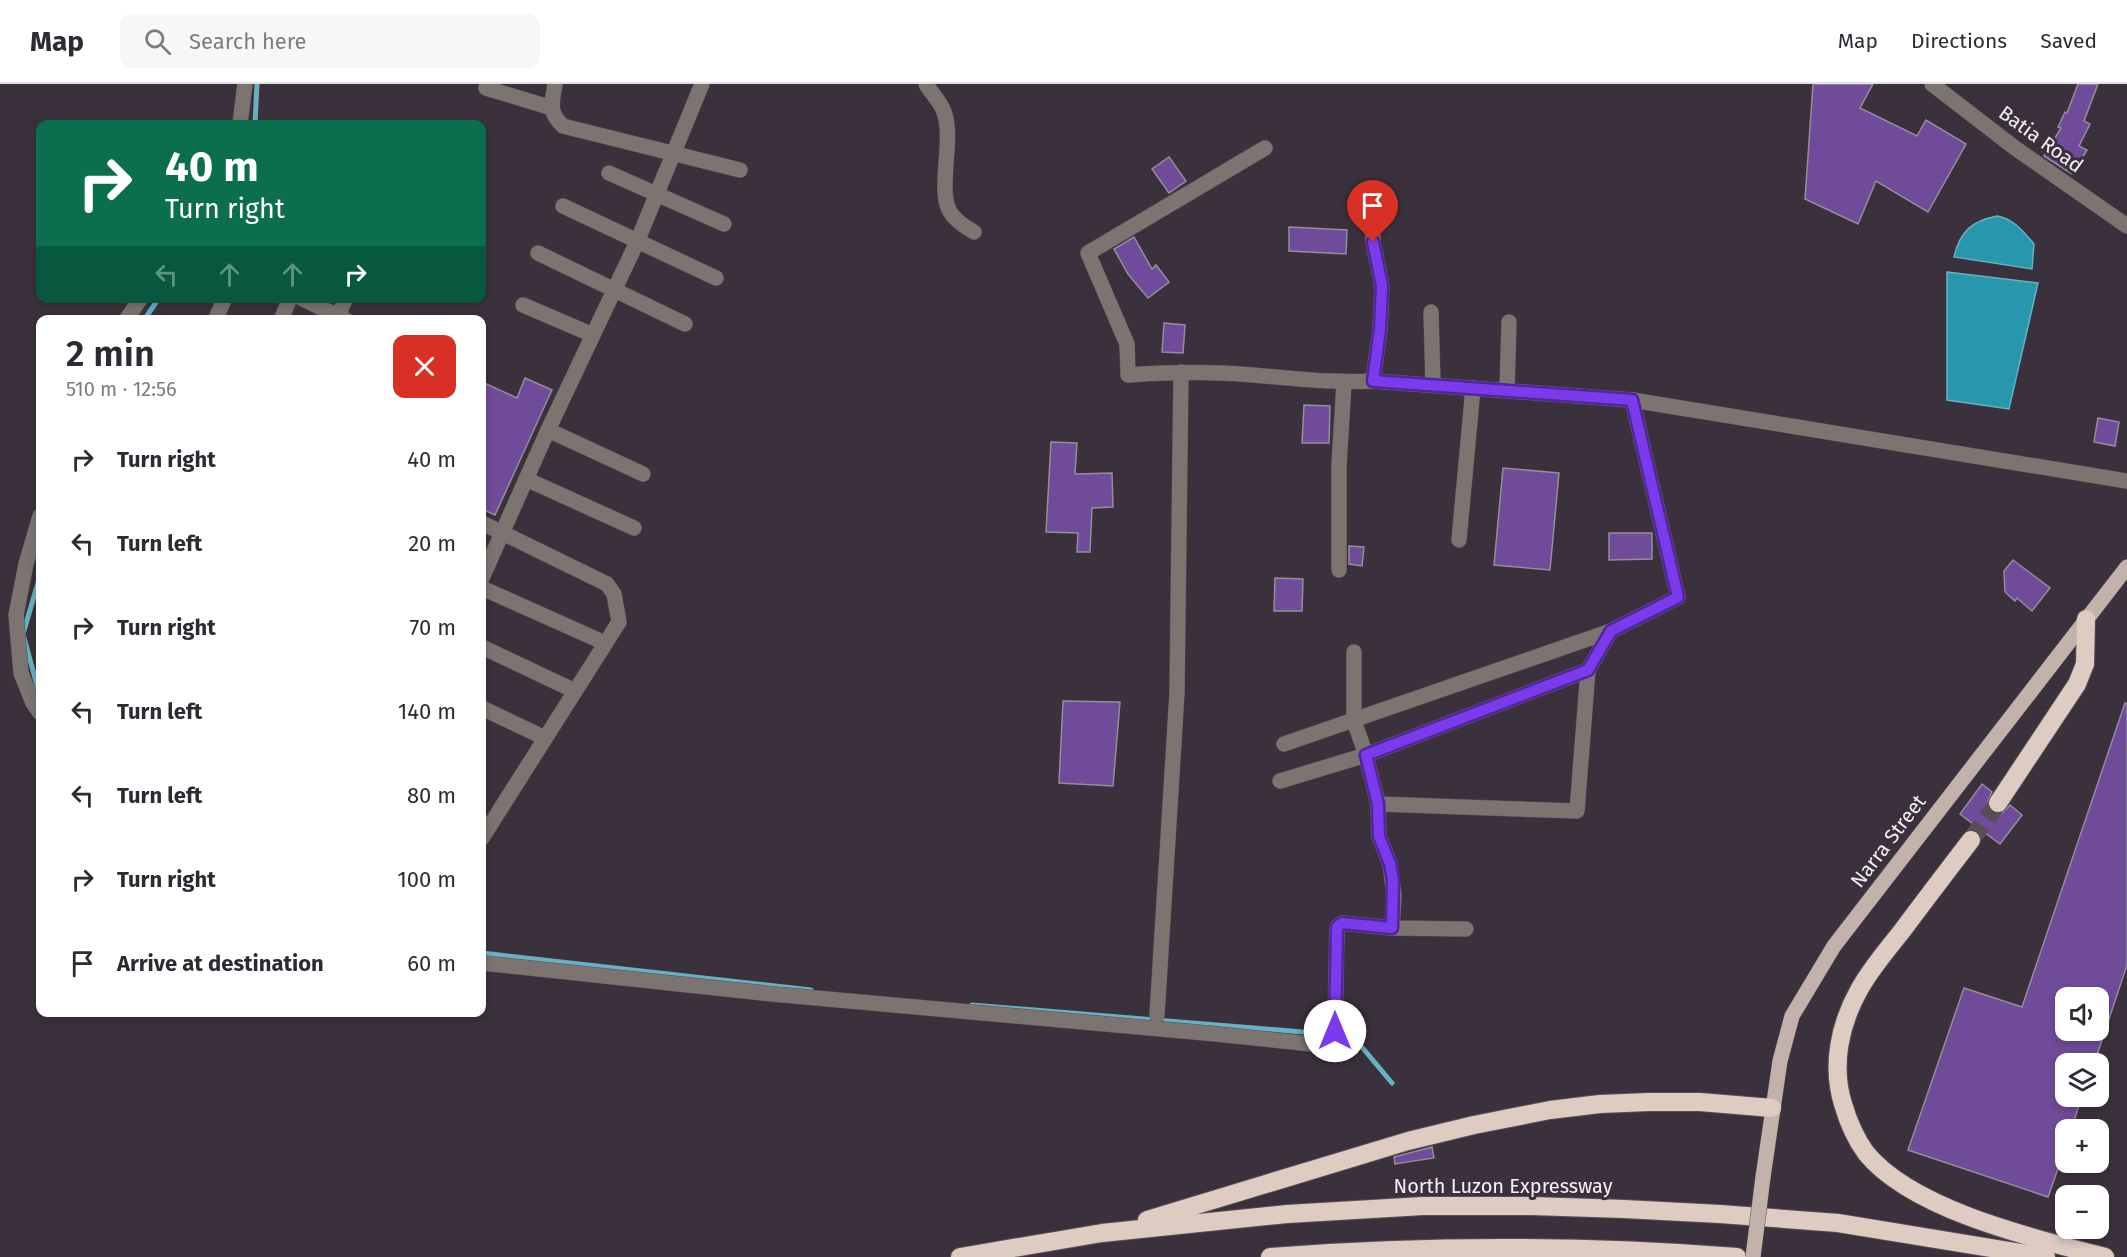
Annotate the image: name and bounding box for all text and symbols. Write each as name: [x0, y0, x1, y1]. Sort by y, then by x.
search box: [120, 14, 540, 68]
text: Map: [30, 25, 84, 58]
icon: search: [141, 25, 174, 58]
text: Search here: [189, 28, 307, 55]
text: Map: [1838, 28, 1878, 54]
text: Directions: [1911, 28, 2007, 54]
text: Saved: [2040, 28, 2097, 54]
street label: Batia Road: [1994, 100, 2088, 178]
text: 40 m: [165, 142, 259, 192]
icon: right: [66, 144, 144, 222]
pin: [1347, 180, 1398, 242]
icon: arrive: [1356, 189, 1389, 222]
text: Turn right: [165, 193, 285, 225]
icon: left: [150, 258, 183, 291]
icon: ahead: [213, 258, 246, 291]
icon: ahead: [276, 258, 309, 291]
icon: right: [339, 258, 372, 291]
text: 2 min: [66, 332, 155, 376]
button: close: [393, 335, 456, 398]
text: 510 m · 12:56: [66, 377, 177, 401]
icon: right: [66, 443, 99, 476]
text: Turn right: [117, 446, 216, 473]
text: 40 m: [407, 446, 456, 473]
icon: left: [66, 527, 99, 560]
text: Turn left: [117, 530, 202, 557]
text: 20 m: [408, 530, 456, 557]
icon: right: [66, 611, 99, 644]
text: Turn right: [117, 614, 216, 641]
text: 70 m: [410, 614, 456, 641]
icon: left: [66, 695, 99, 728]
text: Turn left: [117, 698, 202, 725]
text: 140 m: [398, 698, 456, 725]
icon: left: [66, 779, 99, 812]
text: Turn left: [117, 782, 202, 809]
text: 80 m: [407, 782, 456, 809]
street label: Narra Street: [1845, 789, 1931, 892]
icon: right: [66, 863, 99, 896]
text: Turn right: [117, 866, 216, 893]
text: 100 m: [397, 866, 456, 893]
icon: arrive: [66, 947, 99, 980]
text: Arrive at destination: [117, 950, 324, 977]
text: 60 m: [407, 950, 456, 977]
map controls: [2055, 987, 2109, 1239]
button: sound: [2055, 987, 2109, 1041]
position arrow: [1303, 999, 1367, 1063]
button: layers: [2055, 1053, 2109, 1107]
button: +: [2055, 1119, 2109, 1173]
street label: North Luzon Expressway: [1393, 1174, 1613, 1198]
button: −: [2055, 1185, 2109, 1239]

